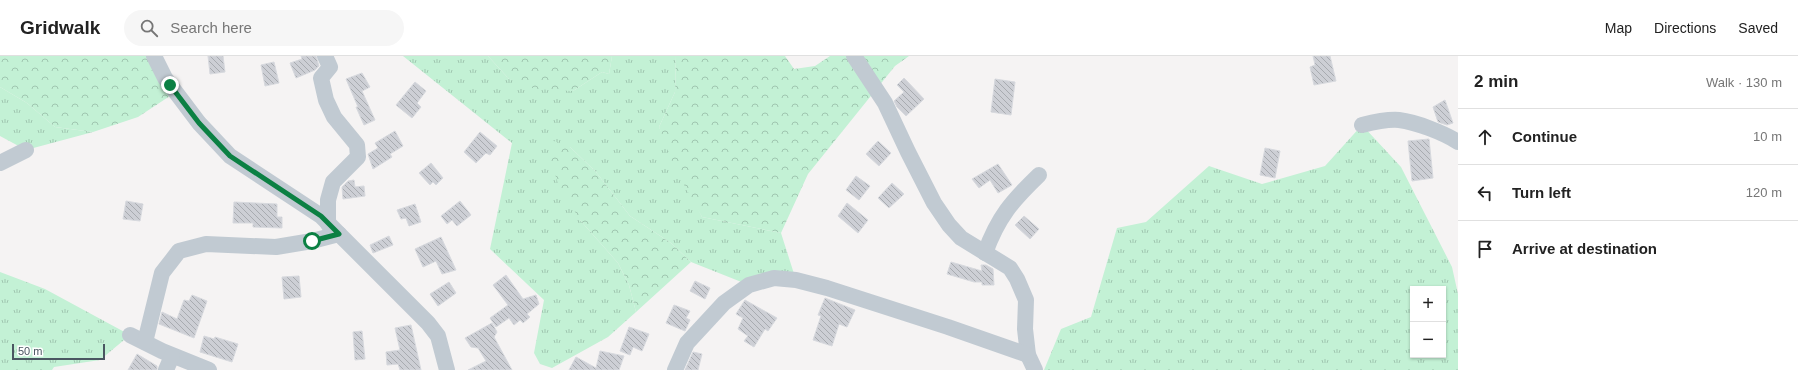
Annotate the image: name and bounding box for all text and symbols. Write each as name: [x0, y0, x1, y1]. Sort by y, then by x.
search box: [124, 10, 404, 46]
text: Gridwalk: [20, 17, 100, 38]
icon: search: [138, 17, 160, 39]
text: Search here: [170, 19, 252, 36]
text: Map: [1605, 20, 1632, 36]
text: Directions: [1654, 20, 1716, 36]
text: Saved: [1738, 20, 1778, 36]
text: 2 min: [1474, 72, 1518, 91]
text: Walk · 130 m: [1706, 75, 1782, 90]
route end: [161, 76, 179, 94]
icon: ahead: [1474, 126, 1496, 148]
text: Continue: [1512, 128, 1577, 145]
text: 10 m: [1753, 129, 1782, 144]
icon: left: [1474, 182, 1496, 204]
text: Turn left: [1512, 184, 1571, 201]
text: 120 m: [1746, 185, 1782, 200]
route start: [303, 232, 321, 250]
icon: arrive: [1474, 238, 1496, 260]
text: Arrive at destination: [1512, 240, 1657, 257]
map controls: [1410, 286, 1446, 358]
button: +: [1410, 286, 1446, 322]
button: −: [1410, 322, 1446, 358]
scale bar: [12, 342, 105, 361]
text: 50 m: [18, 345, 42, 357]

